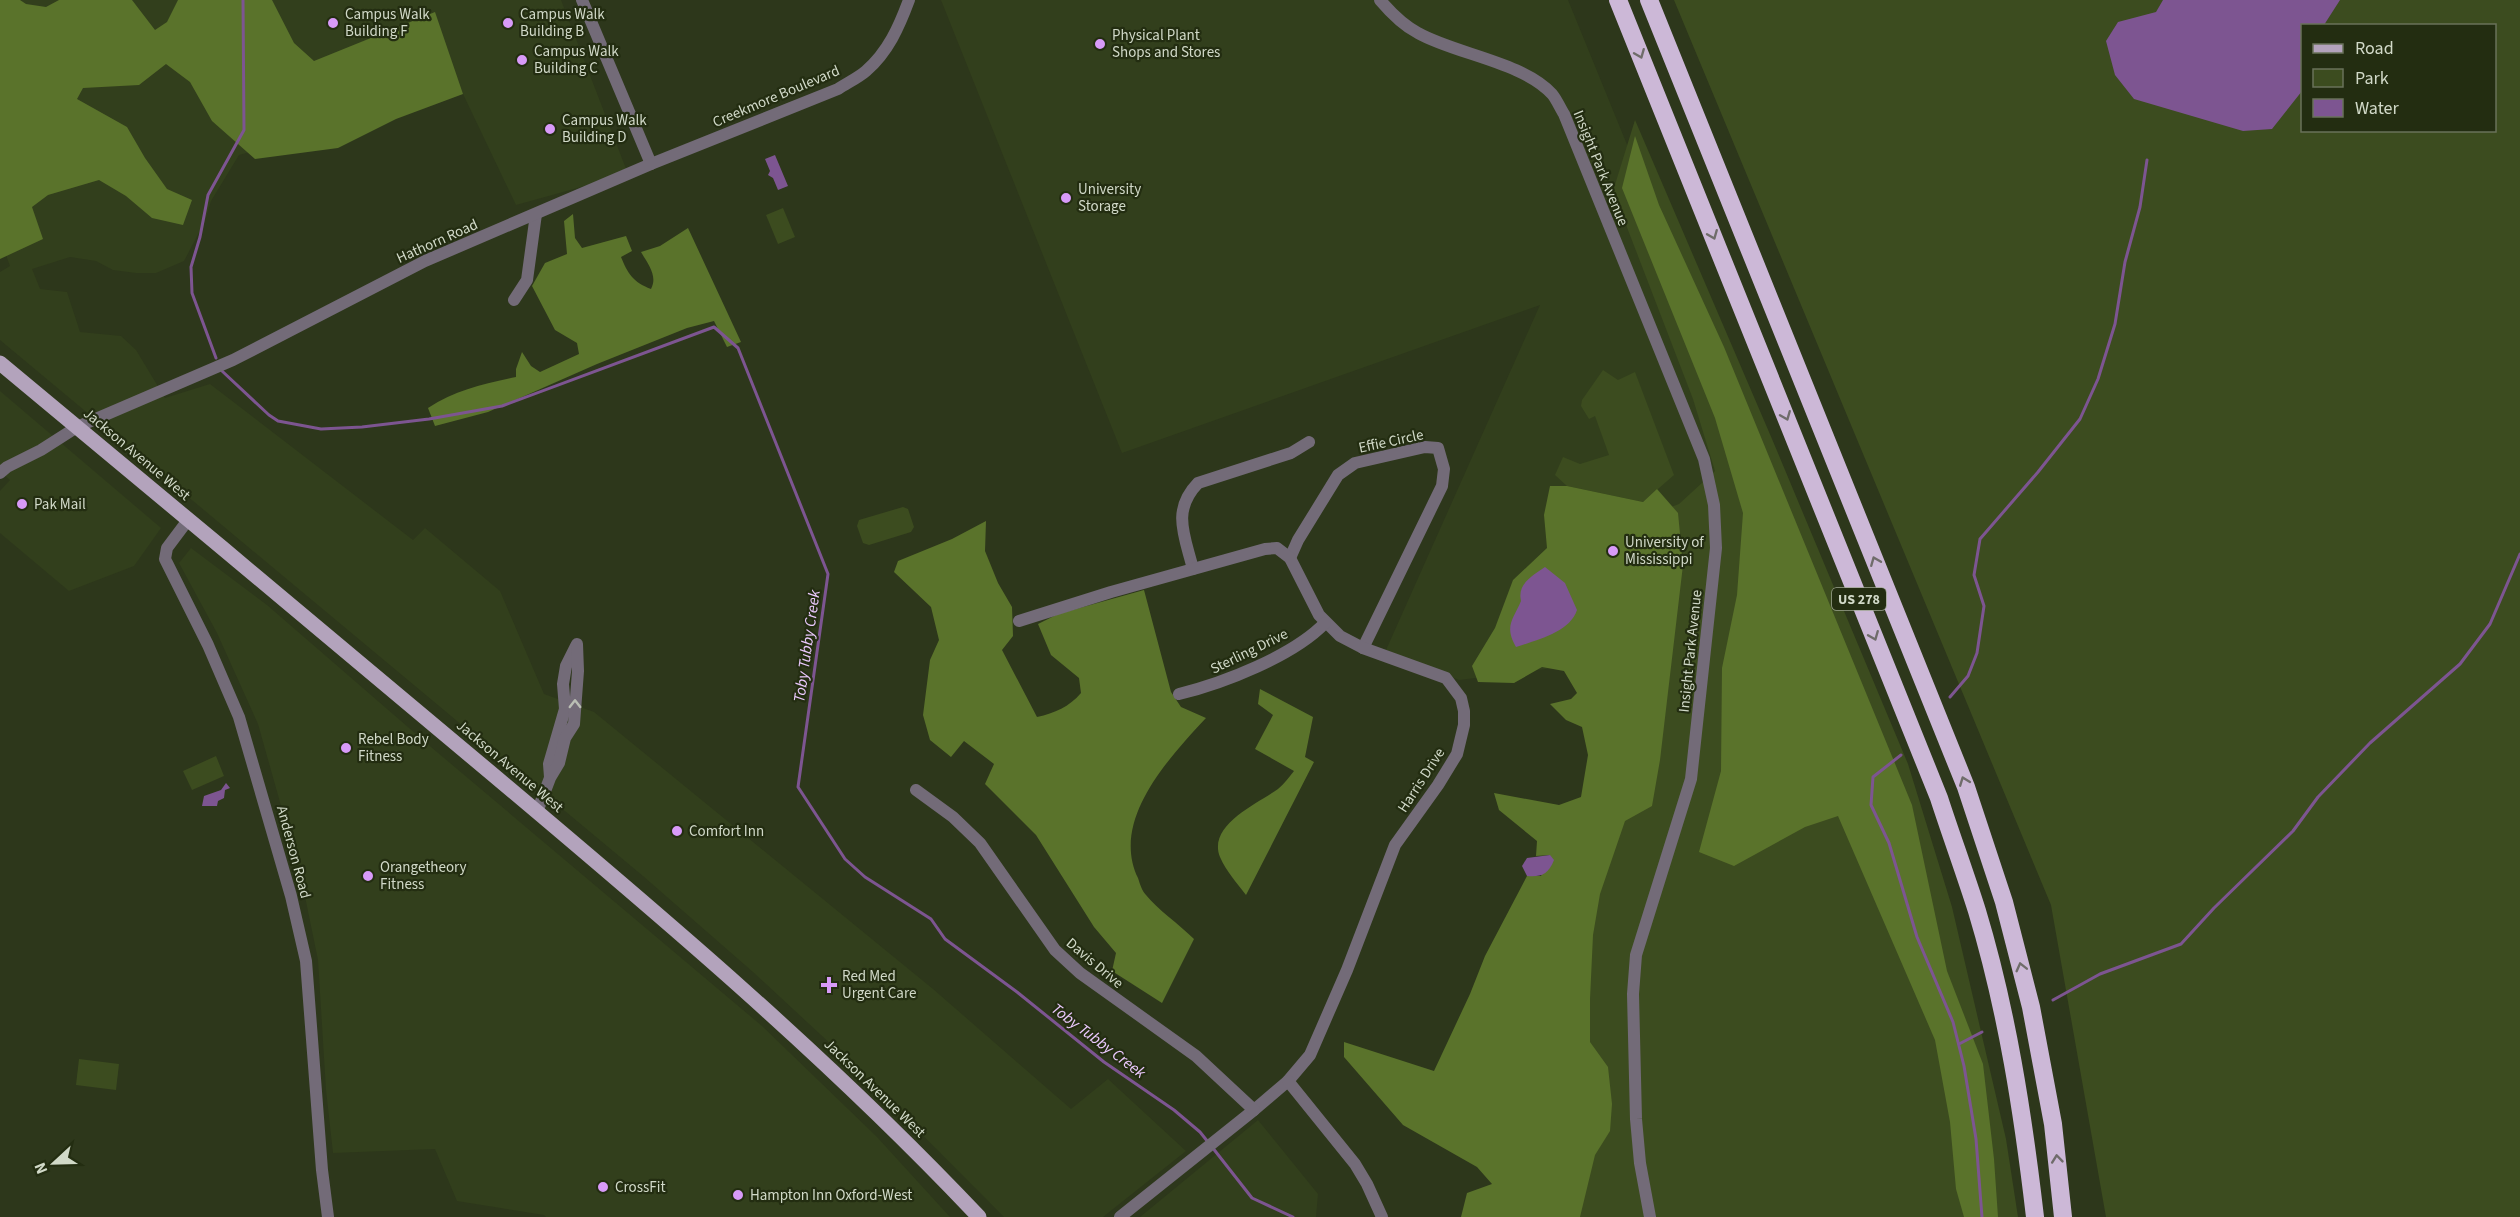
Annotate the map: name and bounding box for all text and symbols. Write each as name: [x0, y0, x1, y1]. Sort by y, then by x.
place label: Campus Walk Building F: [345, 4, 430, 42]
place label: Campus Walk Building B: [520, 4, 605, 42]
marker: Campus Walk Building F: [326, 16, 340, 30]
marker: Campus Walk Building B: [501, 16, 515, 30]
legend: [2301, 24, 2496, 132]
place label: Physical Plant Shops and Stores: [1112, 25, 1220, 63]
text: Road: [2355, 36, 2394, 61]
marker: Physical Plant Shops and Stores: [1093, 37, 1107, 51]
place label: Campus Walk Building C: [534, 41, 619, 79]
one-way arrow: [1633, 48, 1645, 59]
marker: Campus Walk Building C: [515, 53, 529, 67]
street label: Creekmore Boulevard: [709, 60, 843, 133]
text: Park: [2355, 66, 2389, 91]
text: Water: [2355, 96, 2399, 121]
street label: Insight Park Avenue: [1568, 107, 1633, 229]
place label: Campus Walk Building D: [562, 110, 647, 148]
marker: Campus Walk Building D: [543, 122, 557, 136]
place label: University Storage: [1078, 179, 1141, 217]
marker: University Storage: [1059, 191, 1073, 205]
street label: Hathorn Road: [393, 214, 481, 269]
one-way arrow: [1706, 229, 1718, 240]
street label: Jackson Avenue West: [79, 403, 195, 506]
one-way arrow: [1779, 410, 1791, 421]
street label: Effie Circle: [1357, 424, 1426, 459]
place label: Pak Mail: [34, 494, 86, 515]
marker: Pak Mail: [15, 497, 29, 511]
place label: University of Mississippi: [1625, 532, 1704, 570]
marker: University of Mississippi: [1606, 544, 1620, 558]
one-way arrow: [1870, 556, 1882, 567]
water label: Toby Tubby Creek: [788, 588, 826, 704]
road number: US 278: [1832, 588, 1886, 610]
street label: Insight Park Avenue: [1674, 589, 1707, 713]
street label: Sterling Drive: [1207, 624, 1292, 679]
one-way arrow: [1867, 630, 1879, 641]
one-way arrow: [569, 699, 582, 708]
street label: Jackson Avenue West: [452, 715, 568, 818]
place label: Rebel Body Fitness: [358, 729, 429, 767]
marker: Rebel Body Fitness: [339, 741, 353, 755]
street label: Harris Drive: [1393, 744, 1450, 817]
one-way arrow: [1959, 776, 1971, 787]
street label: Anderson Road: [271, 803, 316, 901]
place label: Comfort Inn: [689, 821, 764, 842]
marker: Comfort Inn: [670, 824, 684, 838]
place label: Orangetheory Fitness: [380, 857, 467, 895]
marker: Orangetheory Fitness: [361, 869, 375, 883]
street label: Davis Drive: [1061, 933, 1128, 994]
one-way arrow: [2015, 963, 2028, 973]
place label: Red Med Urgent Care: [842, 966, 916, 1004]
marker: Red Med Urgent Care: [820, 976, 838, 994]
water label: Toby Tubby Creek: [1047, 998, 1151, 1084]
street label: Jackson Avenue West: [819, 1034, 930, 1143]
north arrow: [24, 1133, 84, 1193]
one-way arrow: [2051, 1154, 2064, 1163]
text: N: [29, 1159, 53, 1177]
place label: CrossFit: [615, 1177, 665, 1198]
marker: CrossFit: [596, 1180, 610, 1194]
place label: Hampton Inn Oxford-West: [750, 1185, 912, 1206]
marker: Hampton Inn Oxford-West: [731, 1188, 745, 1202]

